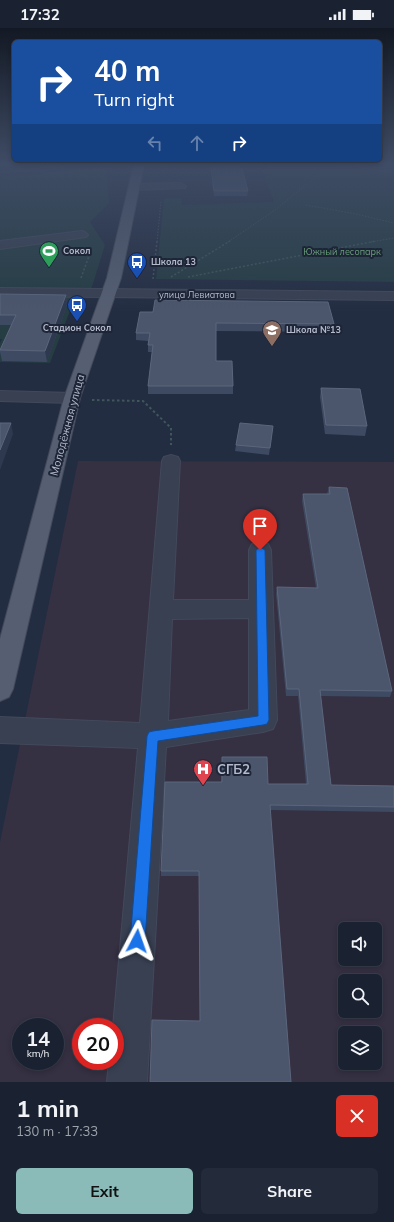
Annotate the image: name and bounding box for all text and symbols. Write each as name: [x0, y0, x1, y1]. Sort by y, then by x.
text: 17:32: [20, 5, 60, 24]
text: 40 m: [94, 53, 160, 88]
icon: right: [28, 56, 80, 108]
text: Turn right: [94, 88, 174, 111]
icon: left: [144, 132, 166, 154]
icon: ahead: [186, 132, 208, 154]
icon: right: [228, 132, 250, 154]
sports icon: Сокол: [38, 240, 60, 268]
place label: Сокол: [63, 245, 91, 256]
park label: Южный лесопарк: [303, 246, 381, 257]
bus stop icon: Школа 13: [126, 251, 148, 279]
place label: Школа 13: [151, 256, 196, 267]
street label: улица Левиатова: [159, 289, 235, 301]
bus stop icon: Стадион Сокол: [66, 294, 88, 322]
school or university icon: Школа №13: [261, 319, 283, 347]
place label: Стадион Сокол: [43, 322, 111, 333]
place label: Школа №13: [286, 324, 341, 335]
street label: Молодёжная улица: [47, 373, 87, 477]
pin: [243, 509, 277, 550]
icon: arrive: [249, 515, 271, 537]
hospital icon: СГБ2: [192, 758, 214, 786]
place label: СГБ2: [217, 761, 250, 777]
position arrow: [116, 920, 158, 962]
map controls: [338, 922, 382, 1070]
button: sound: [338, 922, 382, 966]
button: search: [338, 974, 382, 1018]
speed limit sign: 20: [72, 1018, 124, 1070]
text: 14: [26, 1026, 50, 1051]
button: layers: [338, 1026, 382, 1070]
text: km/h: [27, 1047, 49, 1060]
text: 1 min: [16, 1093, 79, 1123]
button: close: [336, 1095, 378, 1137]
text: 130 m · 17:33: [16, 1123, 98, 1139]
button: Exit: [16, 1168, 193, 1214]
button: Share: [201, 1168, 378, 1214]

